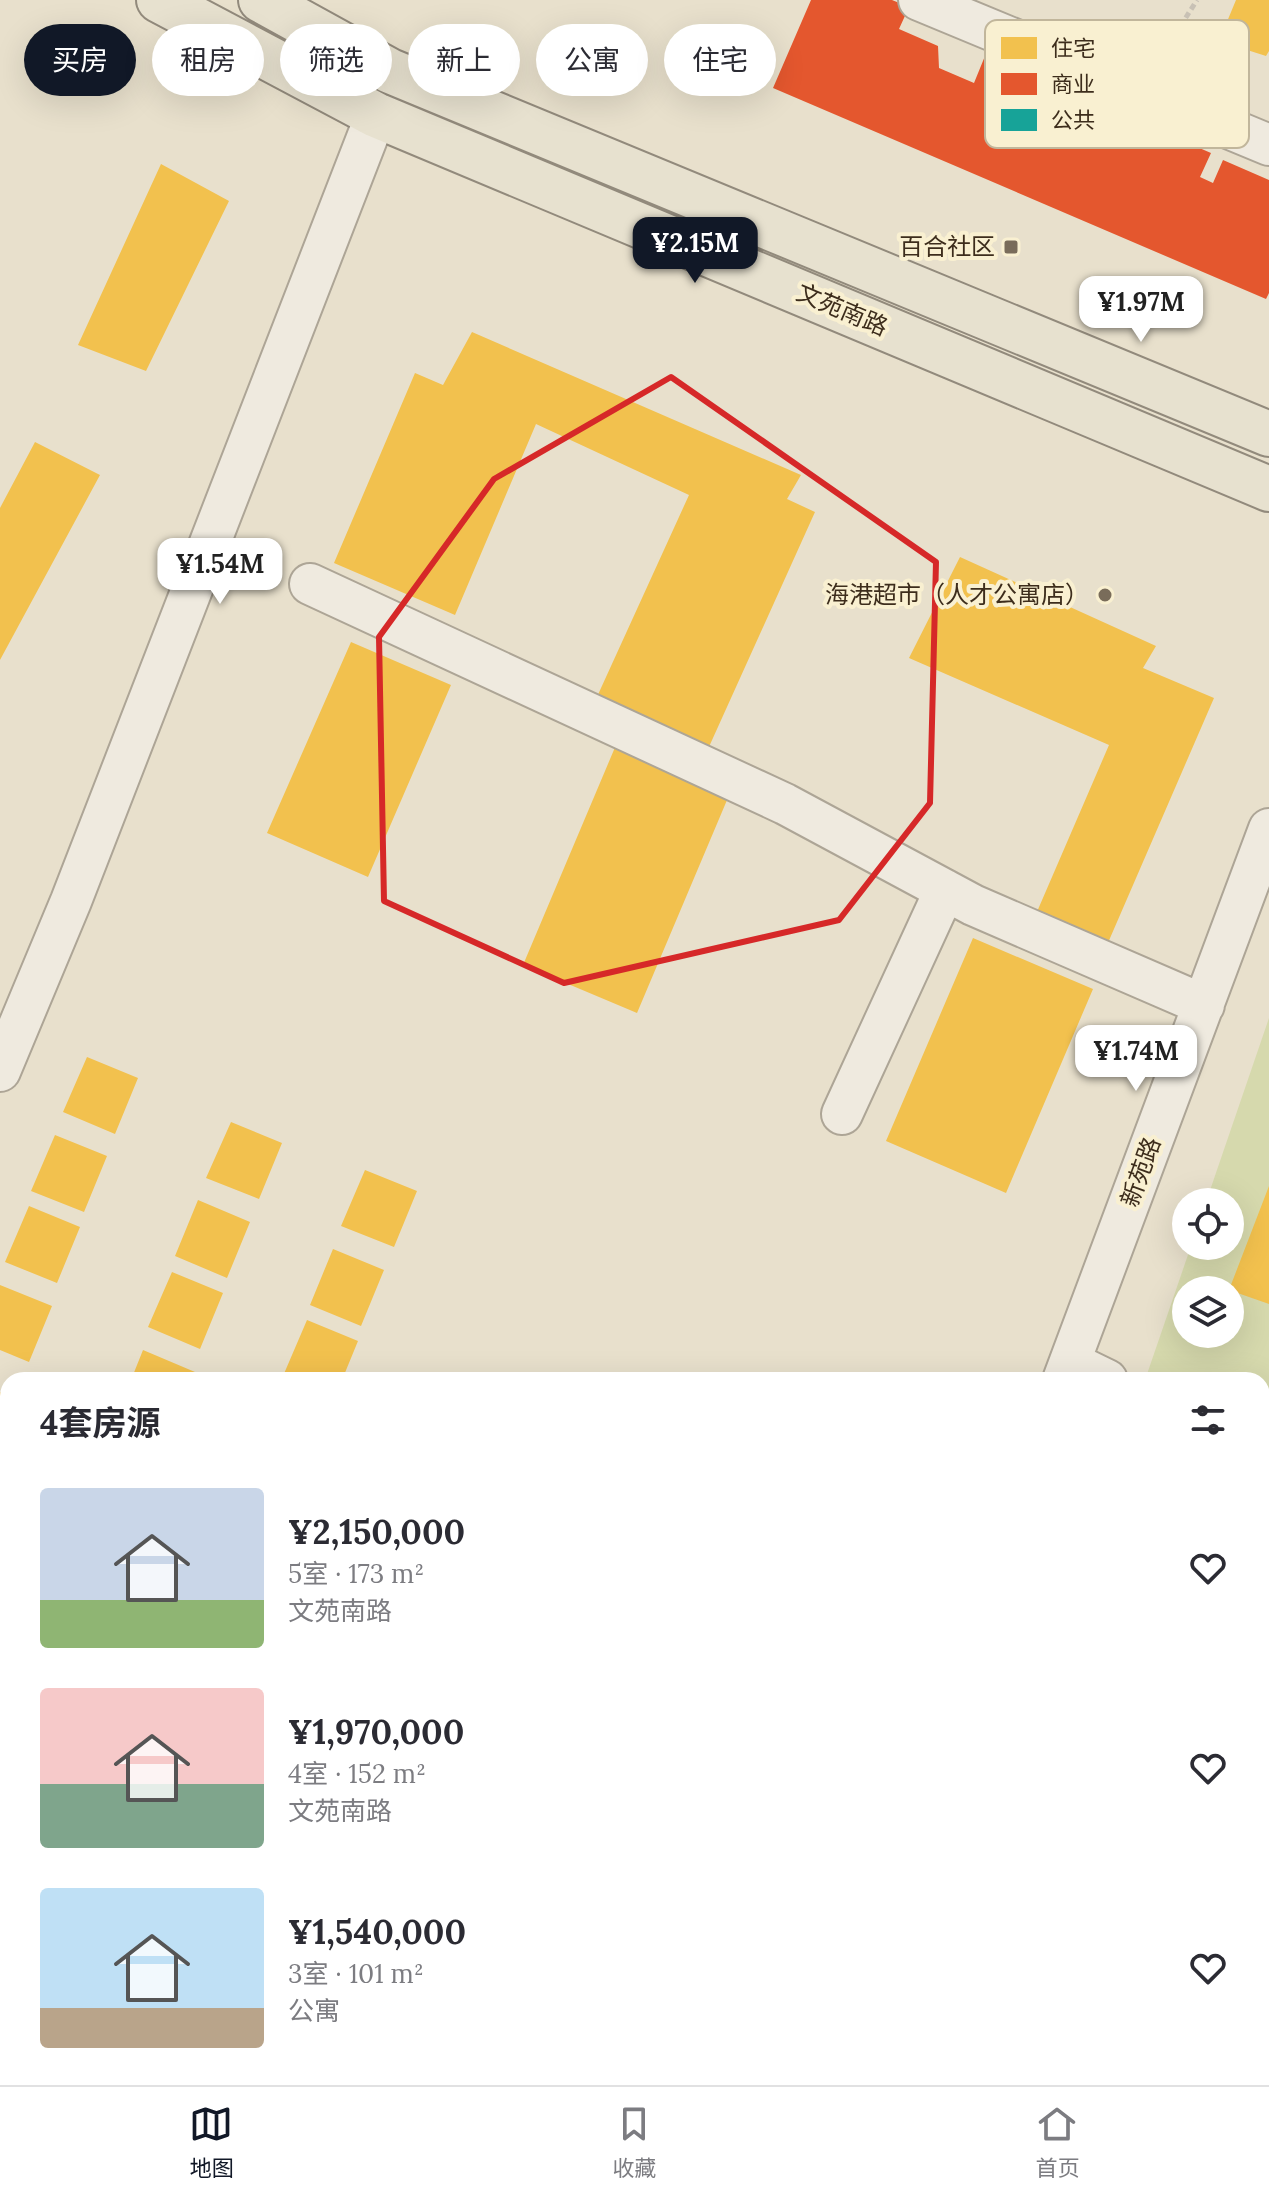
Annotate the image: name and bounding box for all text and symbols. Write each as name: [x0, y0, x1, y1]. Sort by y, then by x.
legend: [985, 20, 1249, 148]
chip: 买房: [24, 24, 136, 96]
chip: 租房: [152, 24, 264, 96]
chip: 筛选: [280, 24, 392, 96]
chip: 新上: [408, 24, 520, 96]
chip: 公寓: [536, 24, 648, 96]
chip: 住宅: [664, 24, 776, 96]
text: 住宅: [1051, 34, 1095, 62]
text: 商业: [1051, 70, 1095, 98]
text: 公共: [1051, 106, 1095, 134]
pin: ¥2.15M: [630, 217, 760, 285]
text: ¥2.15M: [651, 226, 739, 259]
place label: 百合社区: [899, 231, 995, 262]
marker: 百合社区: [1002, 238, 1020, 256]
pin: ¥1.97M: [1076, 276, 1206, 344]
street label: 文苑南路: [792, 277, 892, 343]
text: ¥1.97M: [1097, 285, 1185, 318]
pin: ¥1.54M: [155, 538, 285, 606]
text: ¥1.54M: [175, 547, 265, 580]
place label: 海港超市（人才公寓店）: [825, 579, 1089, 610]
marker: 海港超市（人才公寓店）: [1096, 586, 1114, 604]
pin: ¥1.74M: [1071, 1025, 1201, 1093]
text: ¥1.74M: [1093, 1034, 1179, 1067]
street label: 新苑路: [1114, 1133, 1167, 1211]
map controls: [1172, 1188, 1244, 1348]
button: locate: [1172, 1188, 1244, 1260]
button: layers: [1172, 1276, 1244, 1348]
icon: filters: [1186, 1398, 1230, 1442]
text: 4套房源: [40, 1401, 161, 1444]
text: ¥2,150,000: [288, 1510, 465, 1553]
icon: home: [104, 1520, 200, 1616]
icon: heart: [1186, 1546, 1230, 1590]
text: 5室 · 173 m²: [288, 1557, 424, 1590]
text: 文苑南路: [288, 1594, 392, 1627]
text: ¥1,970,000: [288, 1710, 464, 1753]
icon: home: [104, 1720, 200, 1816]
icon: heart: [1186, 1746, 1230, 1790]
text: 4室 · 152 m²: [288, 1757, 426, 1790]
text: 文苑南路: [288, 1794, 392, 1827]
text: ¥1,540,000: [288, 1910, 466, 1953]
icon: home: [104, 1920, 200, 2016]
icon: heart: [1186, 1946, 1230, 1990]
text: 3室 · 101 m²: [288, 1957, 424, 1990]
text: 公寓: [288, 1994, 340, 2027]
tab: 地图: [189, 2102, 234, 2182]
tab: 收藏: [612, 2102, 657, 2182]
tab: 首页: [1035, 2102, 1080, 2182]

